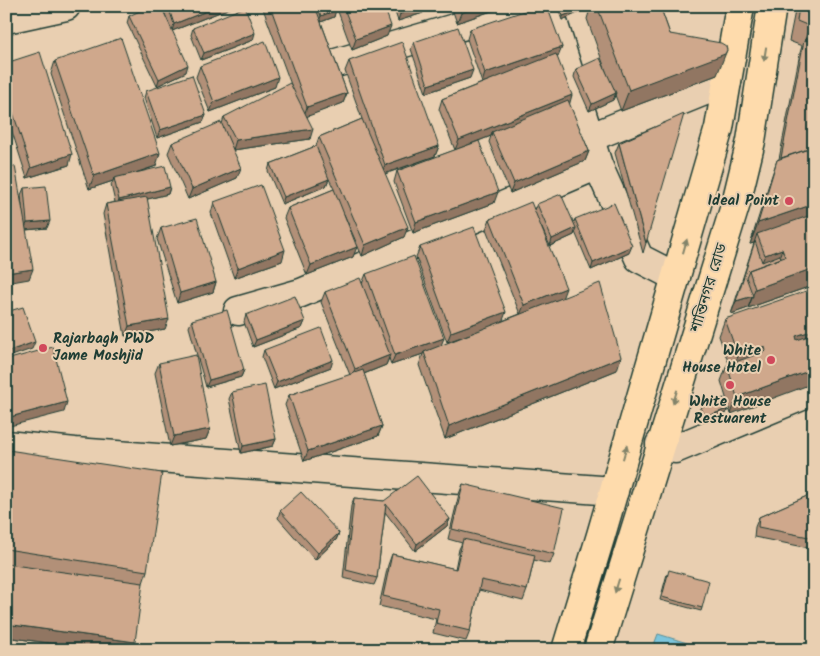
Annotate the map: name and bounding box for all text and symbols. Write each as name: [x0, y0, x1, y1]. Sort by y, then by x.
one-way arrow: [760, 47, 768, 63]
place label: Ideal Point: [707, 189, 779, 213]
marker: Ideal Point: [783, 195, 795, 207]
one-way arrow: [681, 238, 689, 253]
street label: শান্তিনগর রোড: [684, 240, 734, 337]
place label: Rajarbagh PWD Jame Moshjid: [53, 327, 154, 368]
place label: White House Hotel: [682, 339, 762, 380]
marker: Rajarbagh PWD Jame Moshjid: [37, 342, 49, 354]
marker: White House Hotel: [765, 354, 777, 366]
marker: White House Restuarent: [724, 379, 736, 391]
one-way arrow: [670, 390, 678, 405]
place label: White House Restuarent: [689, 390, 772, 431]
one-way arrow: [621, 445, 629, 460]
one-way arrow: [613, 579, 621, 594]

